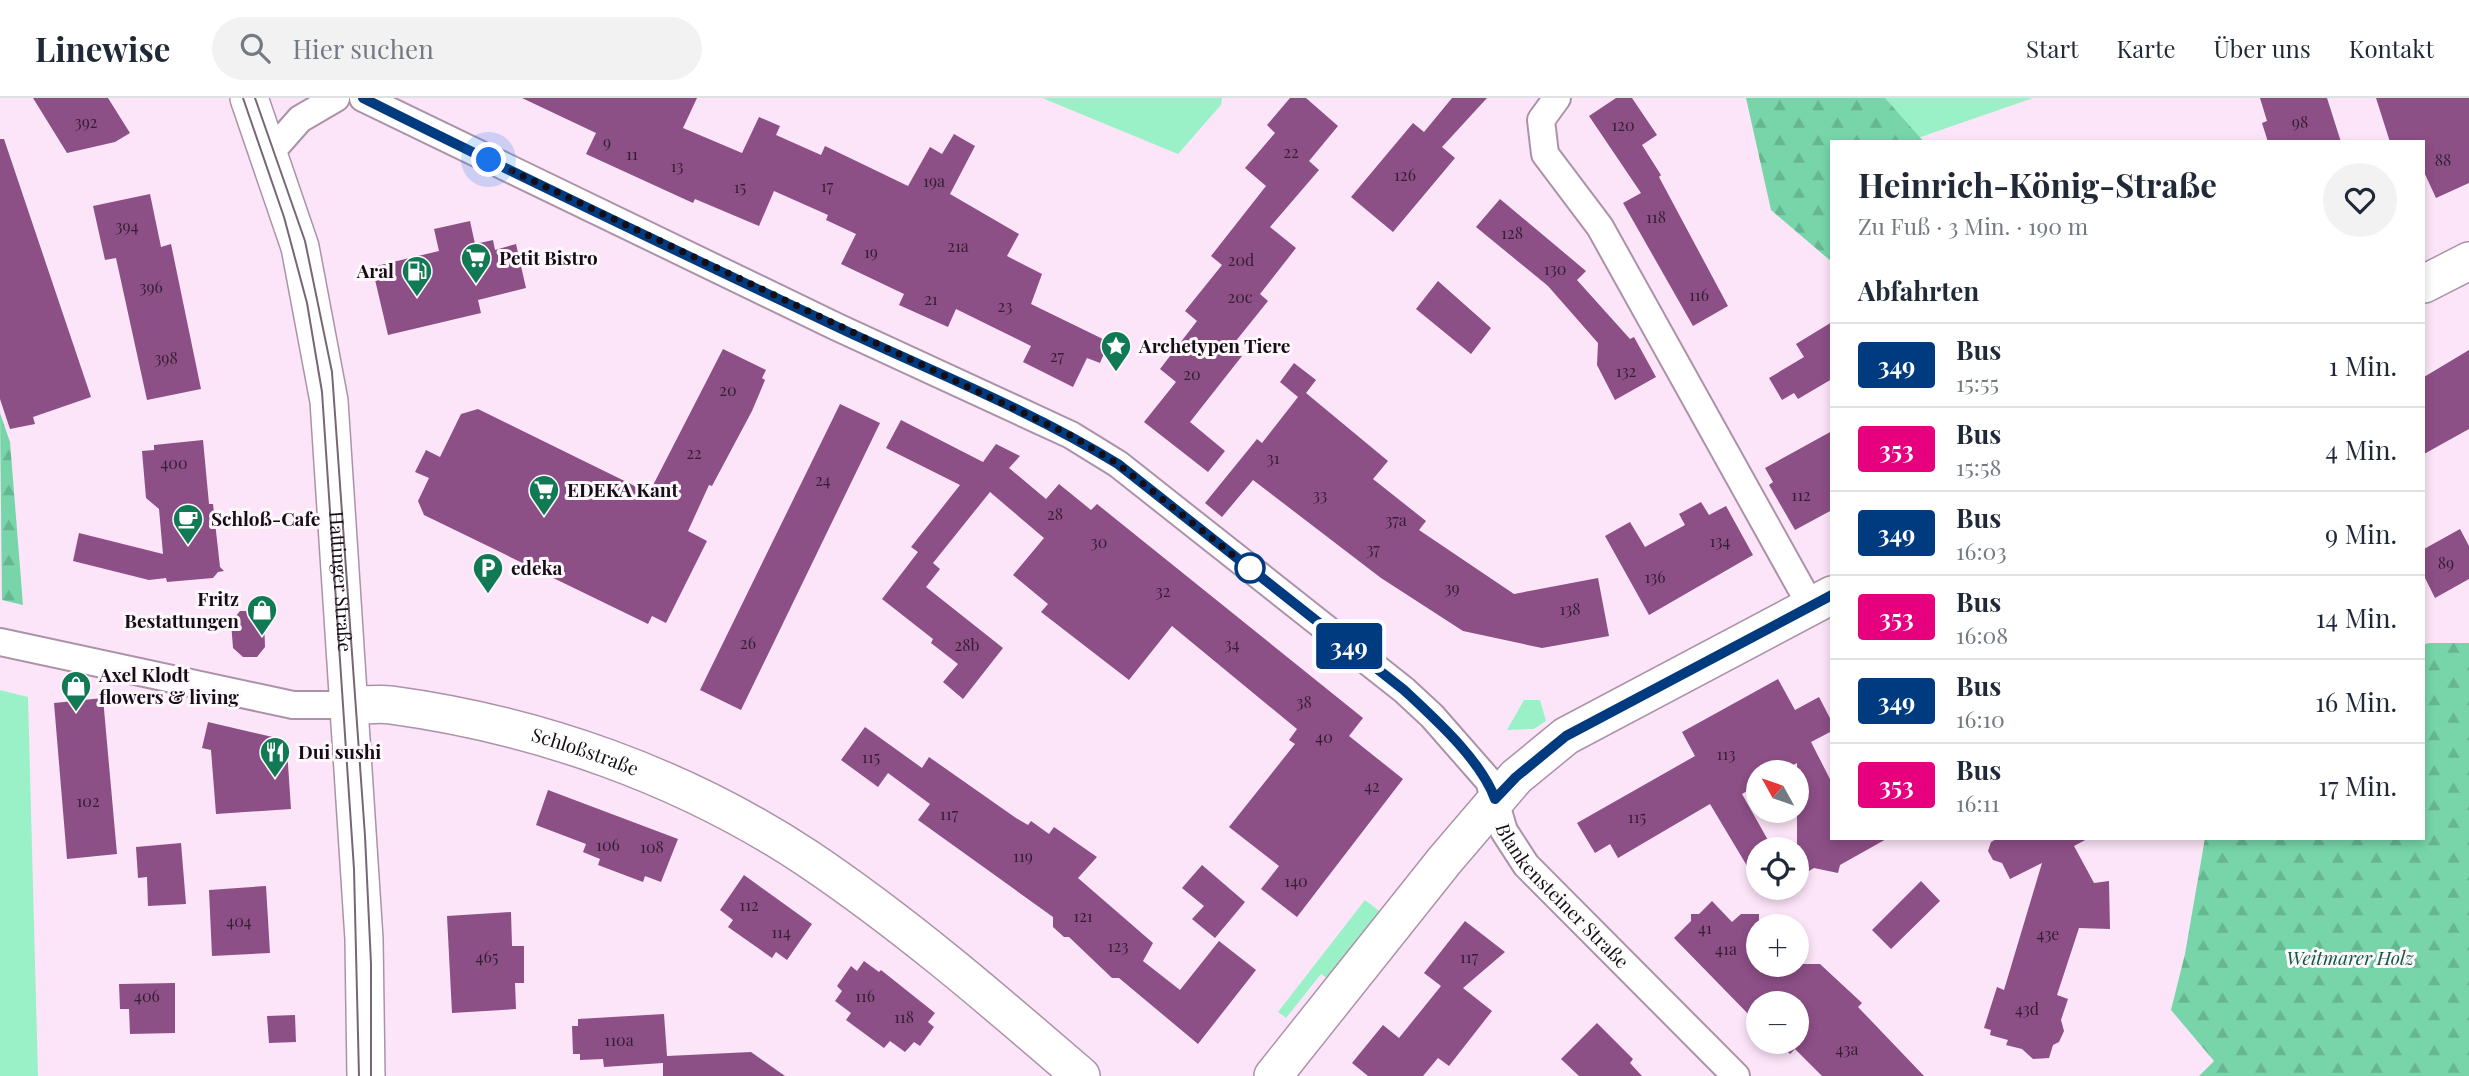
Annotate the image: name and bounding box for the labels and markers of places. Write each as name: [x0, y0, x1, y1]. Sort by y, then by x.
supermarket icon: Petit Bistro: [459, 241, 493, 285]
place label: Petit Bistro: [499, 244, 598, 270]
fuel station icon: Aral: [400, 254, 434, 298]
place label: Aral: [356, 257, 394, 283]
place icon: Archetypen Tiere: [1099, 329, 1133, 373]
place label: Archetypen Tiere: [1138, 332, 1290, 358]
supermarket icon: EDEKA Kant: [527, 473, 561, 517]
place label: EDEKA Kant: [567, 476, 678, 502]
cafe icon: Schloß-Cafe: [171, 502, 205, 546]
place label: Schloß-Cafe: [211, 505, 320, 531]
parking icon: edeka: [471, 551, 505, 595]
unlabelled marker: [1235, 553, 1265, 583]
place label: edeka: [511, 554, 563, 580]
place label: Fritz Bestattungen: [124, 585, 239, 633]
shop icon: Fritz Bestattungen: [245, 593, 279, 637]
place label: Axel Klodt flowers & living: [98, 661, 239, 709]
shop icon: Axel Klodt flowers & living: [59, 669, 93, 713]
restaurant icon: Dui sushi: [258, 735, 292, 779]
place label: Dui sushi: [298, 738, 381, 764]

